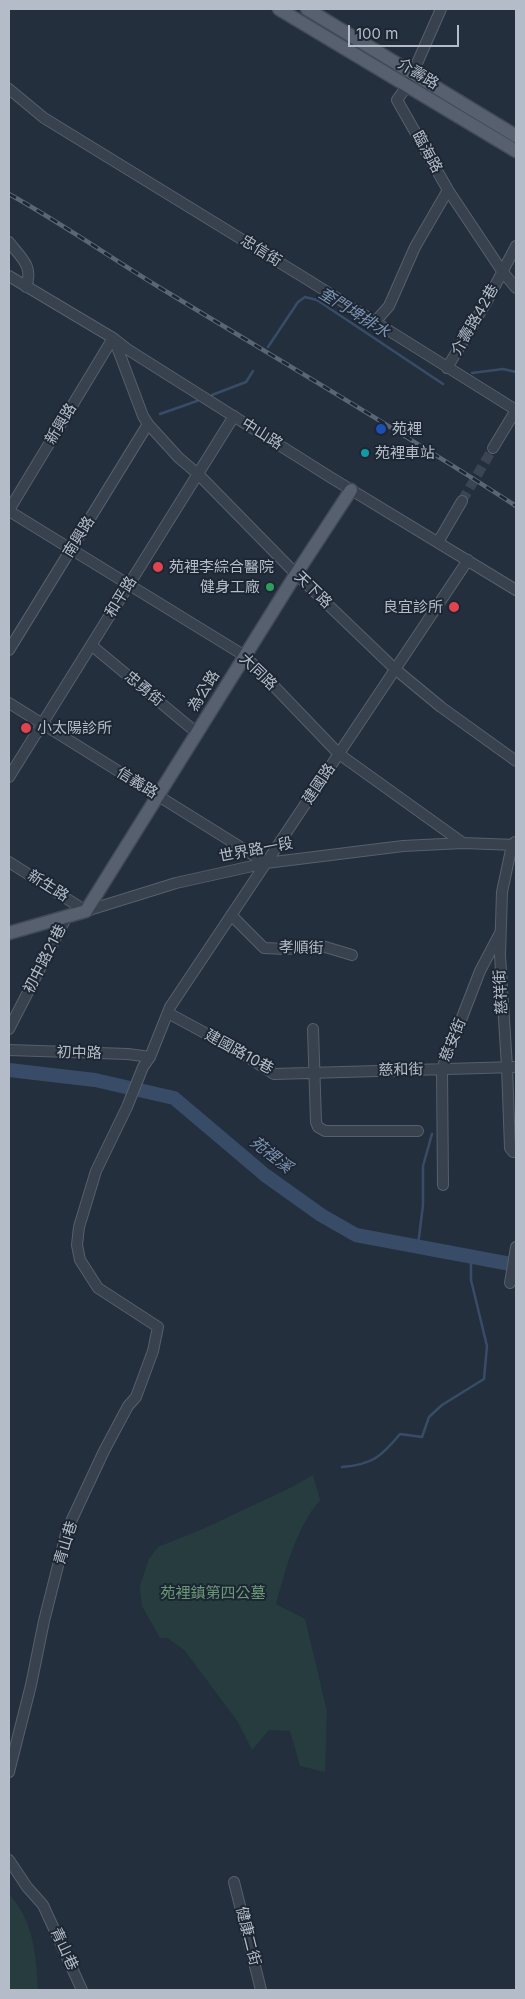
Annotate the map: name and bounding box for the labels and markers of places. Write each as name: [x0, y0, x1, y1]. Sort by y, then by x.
place label: 苑裡: [392, 420, 422, 438]
marker: 苑裡: [374, 422, 388, 436]
place label: 苑裡車站: [375, 444, 435, 462]
marker: 苑裡車站: [359, 447, 371, 459]
place label: 苑裡李綜合醫院: [169, 558, 274, 576]
marker: 苑裡李綜合醫院: [151, 560, 165, 574]
place label: 健身工廠: [200, 578, 260, 596]
marker: 健身工廠: [264, 581, 276, 593]
place label: 良宜診所: [383, 598, 443, 616]
marker: 良宜診所: [447, 600, 461, 614]
place label: 小太陽診所: [37, 719, 112, 737]
marker: 小太陽診所: [19, 721, 33, 735]

